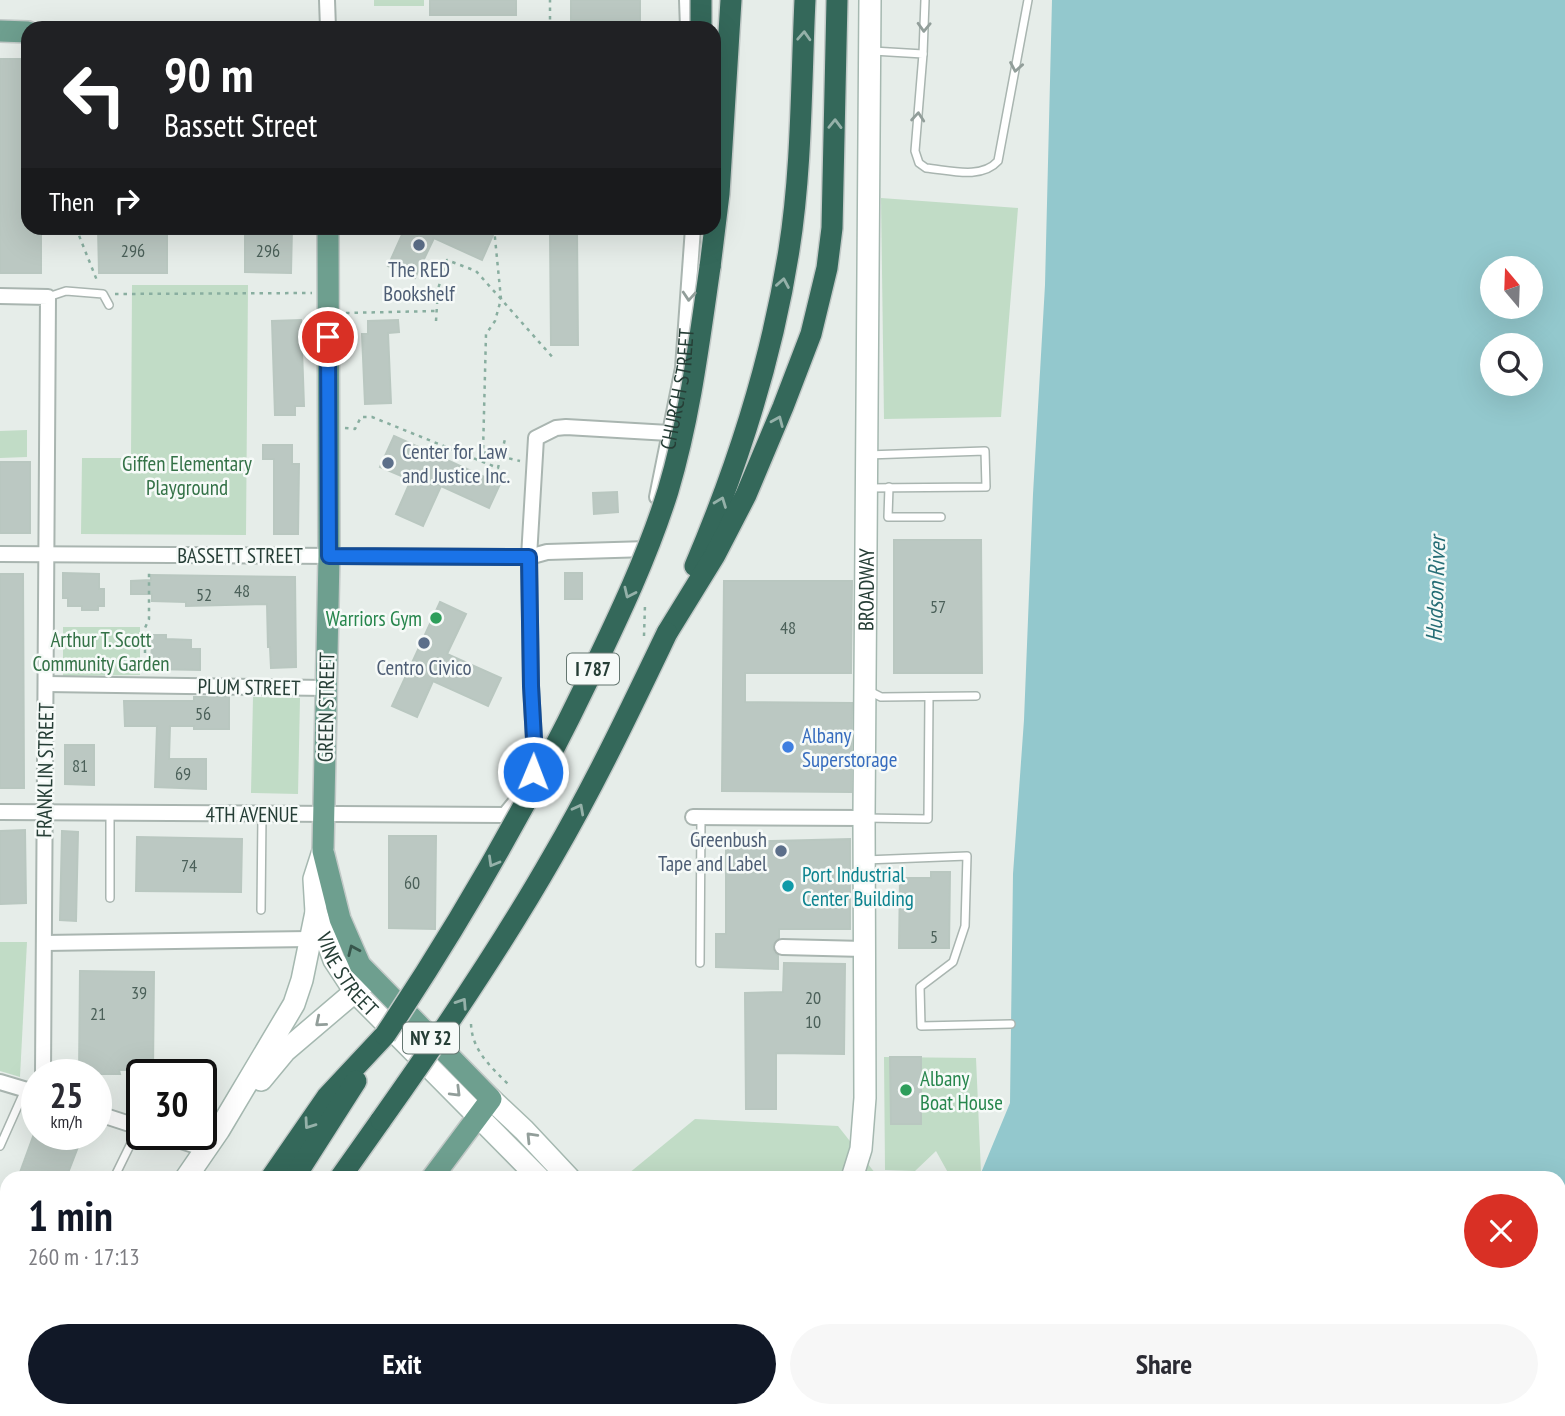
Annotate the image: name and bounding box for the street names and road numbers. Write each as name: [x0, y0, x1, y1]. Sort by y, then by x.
street label: CHURCH STREET: [653, 327, 699, 452]
street label: BASSETT STREET: [177, 542, 303, 569]
street label: BROADWAY: [852, 548, 879, 631]
street label: GREEN STREET: [312, 651, 340, 762]
road number: I 787: [567, 654, 619, 684]
street label: PLUM STREET: [197, 673, 301, 701]
street label: FRANKLIN STREET: [30, 702, 60, 838]
street label: 4TH AVENUE: [205, 801, 299, 828]
street label: VINE STREET: [311, 927, 385, 1022]
road number: NY 32: [403, 1022, 459, 1054]

